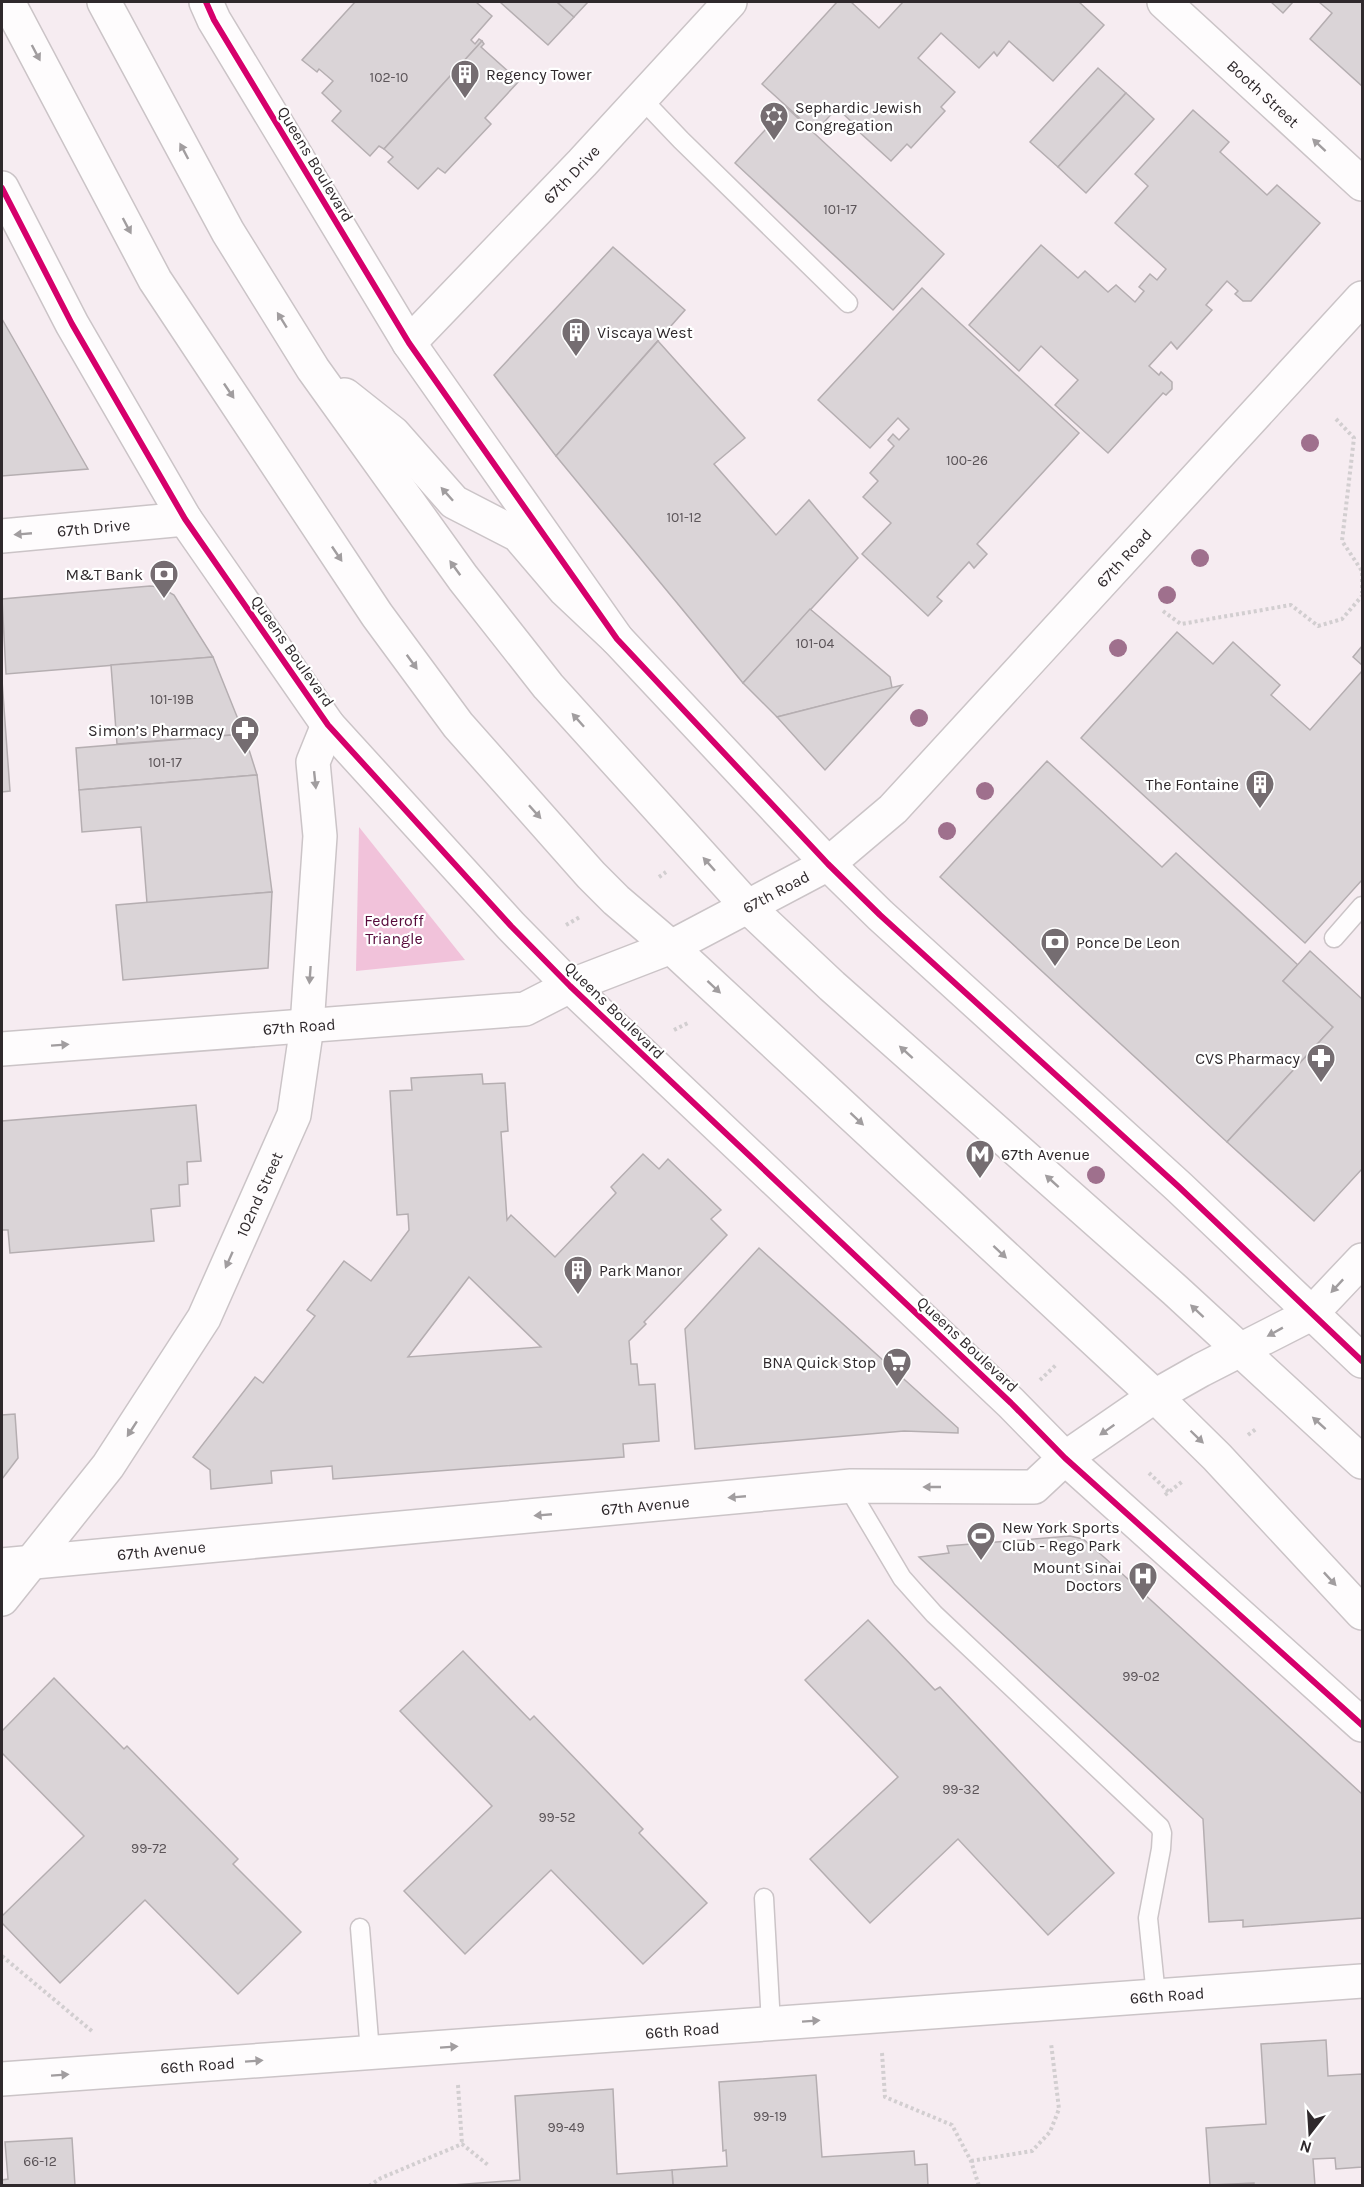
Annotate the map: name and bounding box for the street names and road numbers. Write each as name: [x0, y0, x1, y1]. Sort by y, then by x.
street label: Booth Street: [1223, 56, 1303, 131]
street label: Queens Boulevard: [274, 103, 358, 226]
street label: 67th Drive: [539, 141, 604, 208]
street label: 67th Drive: [56, 515, 131, 541]
street label: 67th Road: [1092, 525, 1156, 591]
street label: Queens Boulevard: [247, 592, 338, 711]
street label: 67th Road: [739, 867, 813, 917]
street label: Queens Boulevard: [561, 958, 669, 1063]
street label: 67th Road: [262, 1015, 336, 1039]
street label: 102nd Street: [232, 1149, 287, 1240]
street label: Queens Boulevard: [913, 1293, 1022, 1396]
street label: 67th Avenue: [600, 1492, 690, 1519]
street label: 67th Avenue: [116, 1537, 206, 1564]
street label: 66th Road: [1129, 1983, 1205, 2008]
street label: 66th Road: [644, 2018, 720, 2043]
street label: 66th Road: [160, 2053, 235, 2078]

